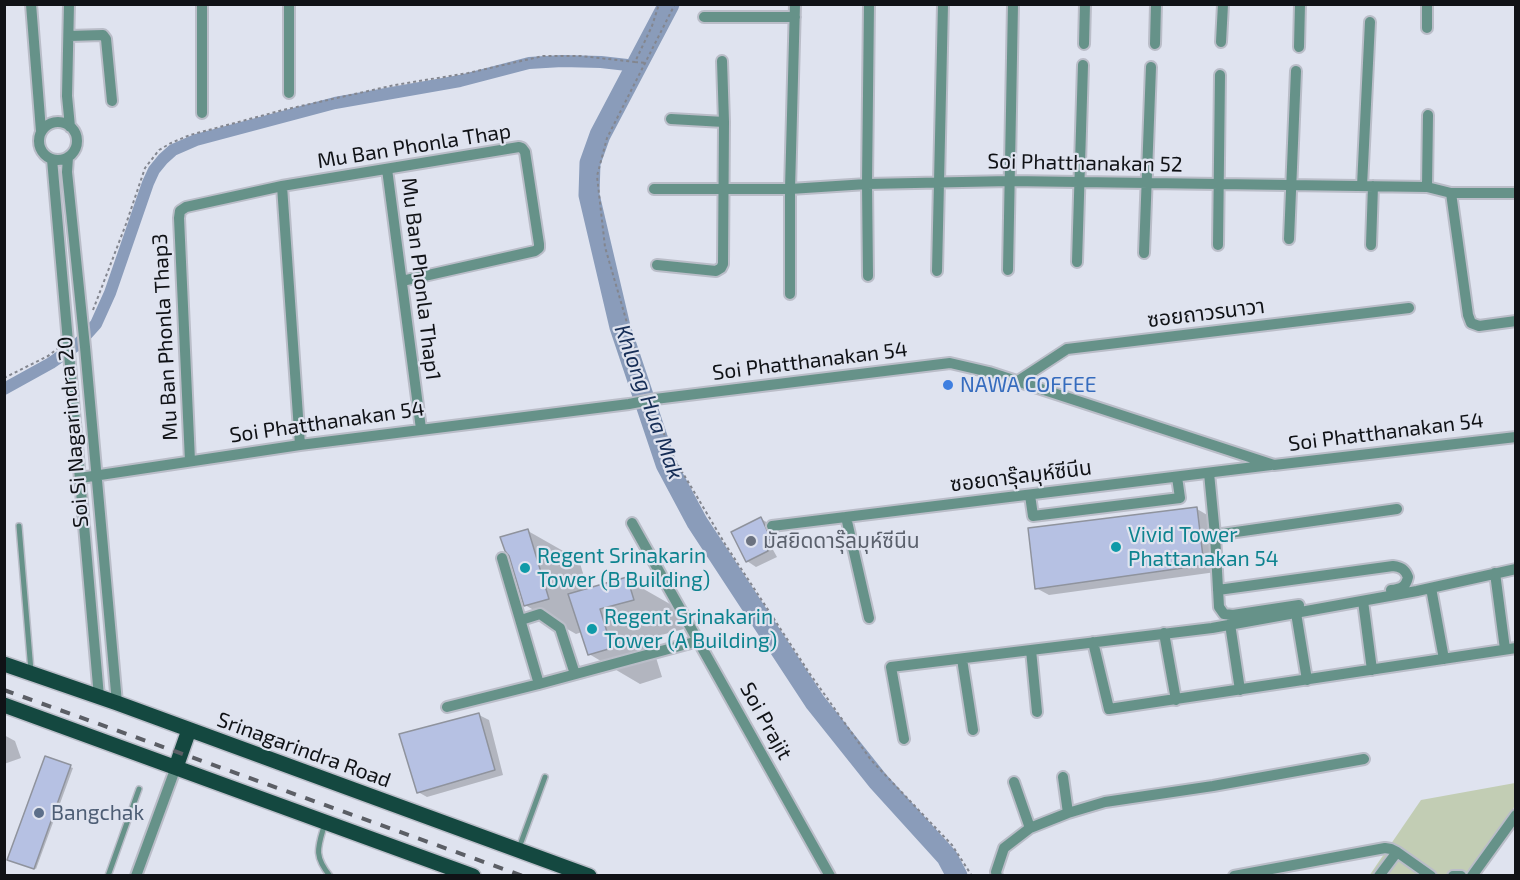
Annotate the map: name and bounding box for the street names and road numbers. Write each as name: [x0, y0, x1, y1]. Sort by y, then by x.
street label: Mu Ban Phonla Thap: [315, 118, 513, 174]
street label: Soi Phatthanakan 52: [987, 149, 1183, 177]
street label: Mu Ban Phonla Thap1: [396, 176, 446, 382]
street label: Mu Ban Phonla Thap3: [147, 233, 183, 441]
street label: ซอยถาวรนาวา: [1146, 293, 1266, 333]
street label: Soi Si Nagarindra 20: [52, 335, 94, 529]
street label: Soi Phatthanakan 54: [711, 337, 909, 385]
street label: Soi Phatthanakan 54: [228, 396, 426, 448]
street label: Soi Phatthanakan 54: [1287, 408, 1485, 456]
street label: ซอยดารุ๊ลมุห์ซีนีน: [949, 455, 1093, 497]
street label: Soi Prajit: [735, 678, 797, 764]
street label: Srinagarindra Road: [214, 707, 394, 793]

